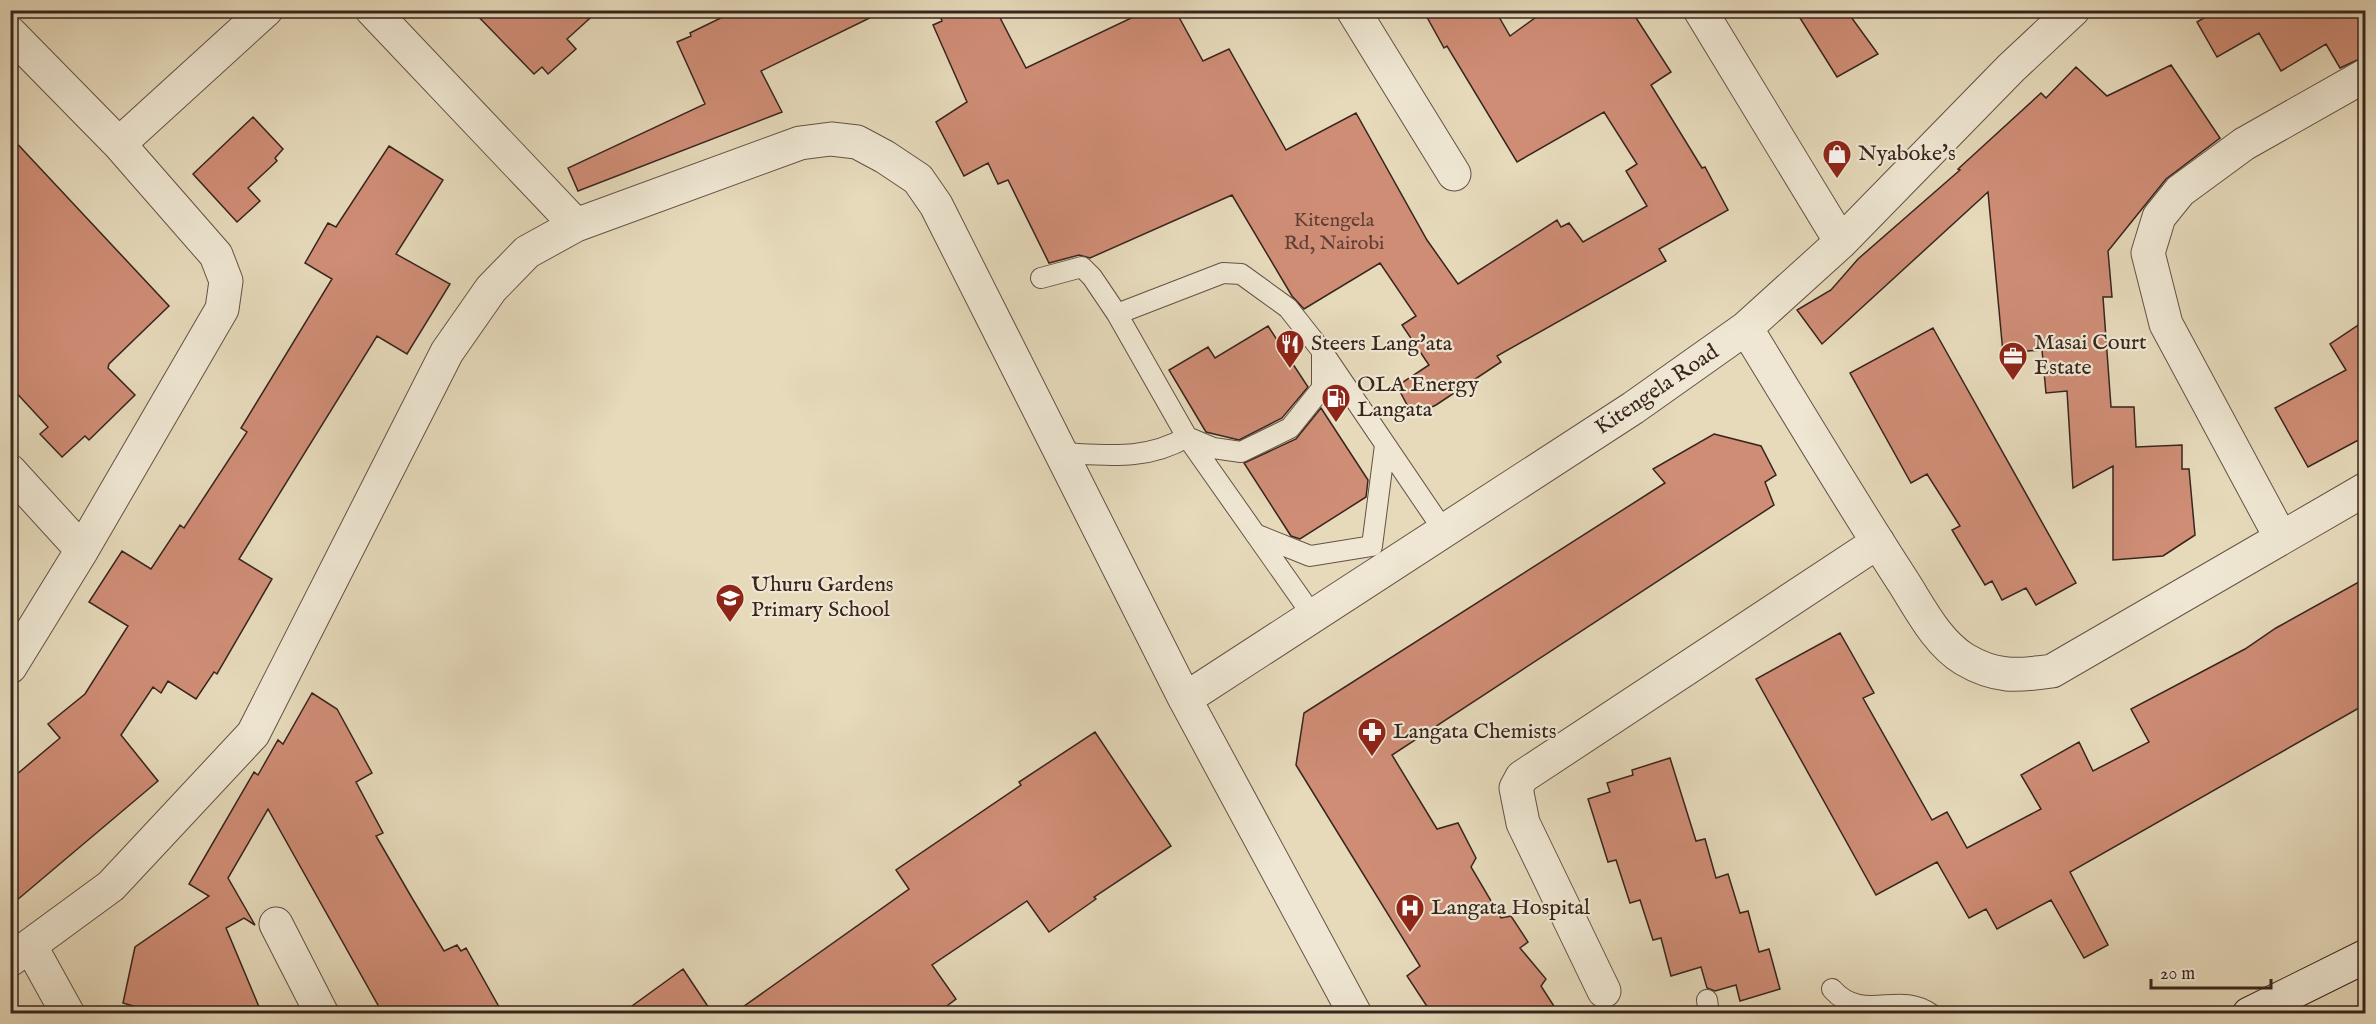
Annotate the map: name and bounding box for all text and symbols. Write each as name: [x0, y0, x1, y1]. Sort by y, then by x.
shop icon: Nyaboke's: [1821, 138, 1853, 180]
place label: Nyaboke's: [1858, 140, 1956, 168]
house number: Kitengela Rd, Nairobi: [1284, 208, 1384, 256]
restaurant icon: Steers Lang'ata: [1274, 328, 1306, 370]
place label: Masai Court Estate: [2034, 329, 2147, 382]
place label: Steers Lang'ata: [1311, 330, 1453, 358]
street label: Kitengela Road: [1590, 338, 1724, 442]
office icon: Masai Court Estate: [1997, 340, 2029, 382]
place label: OLA Energy Langata: [1357, 371, 1479, 424]
fuel station icon: OLA Energy Langata: [1320, 382, 1352, 424]
place label: Uhuru Gardens Primary School: [751, 571, 894, 624]
school or university icon: Uhuru Gardens Primary School: [714, 582, 746, 624]
pharmacy icon: Langata Chemists: [1356, 716, 1388, 758]
place label: Langata Chemists: [1393, 718, 1557, 746]
hospital icon: Langata Hospital: [1394, 892, 1426, 934]
place label: Langata Hospital: [1431, 894, 1590, 922]
scale bar: [2151, 952, 2271, 990]
text: 20 m: [2160, 963, 2195, 986]

